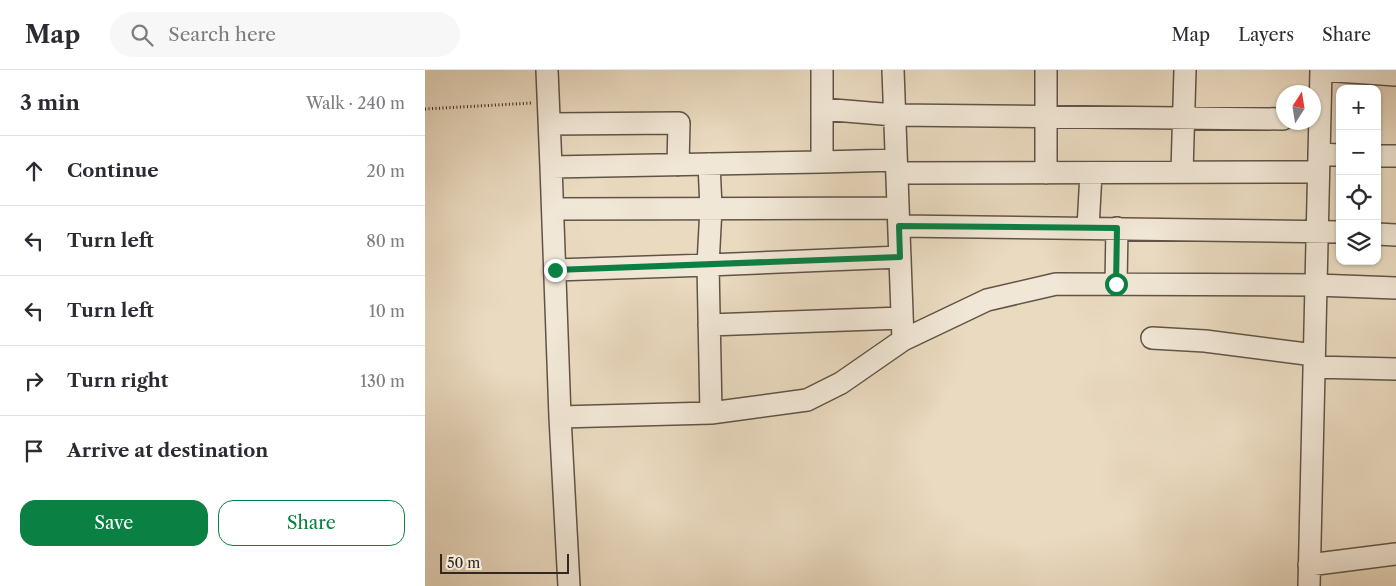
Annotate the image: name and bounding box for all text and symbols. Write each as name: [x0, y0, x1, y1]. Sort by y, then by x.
search box: [110, 12, 460, 57]
text: Map: [25, 20, 80, 49]
icon: search: [128, 21, 156, 49]
text: Search here: [168, 23, 276, 46]
text: Map: [1172, 24, 1210, 46]
text: Layers: [1238, 24, 1294, 46]
text: Share: [1322, 24, 1371, 46]
north arrow: [1276, 85, 1321, 130]
map controls: [1336, 85, 1381, 265]
button: +: [1336, 85, 1381, 130]
text: 3 min: [20, 90, 80, 115]
text: Walk · 240 m: [306, 93, 405, 113]
button: −: [1336, 130, 1381, 175]
icon: ahead: [20, 157, 48, 185]
text: Continue: [67, 159, 159, 182]
text: 20 m: [366, 161, 405, 181]
button: locate: [1336, 175, 1381, 220]
button: layers: [1336, 220, 1381, 265]
icon: left: [20, 227, 48, 255]
text: Turn left: [67, 229, 154, 252]
text: 80 m: [366, 231, 405, 251]
route end: [544, 259, 567, 282]
route start: [1105, 273, 1128, 296]
icon: left: [20, 297, 48, 325]
text: Turn left: [67, 299, 154, 322]
text: 10 m: [369, 301, 405, 321]
icon: right: [20, 367, 48, 395]
text: Turn right: [67, 369, 168, 392]
text: 130 m: [360, 371, 405, 391]
icon: arrive: [20, 437, 48, 465]
text: Arrive at destination: [67, 439, 268, 462]
button: Save: [20, 500, 208, 546]
button: Share: [218, 500, 405, 546]
scale bar: [440, 551, 569, 574]
text: 50 m: [447, 554, 480, 572]

